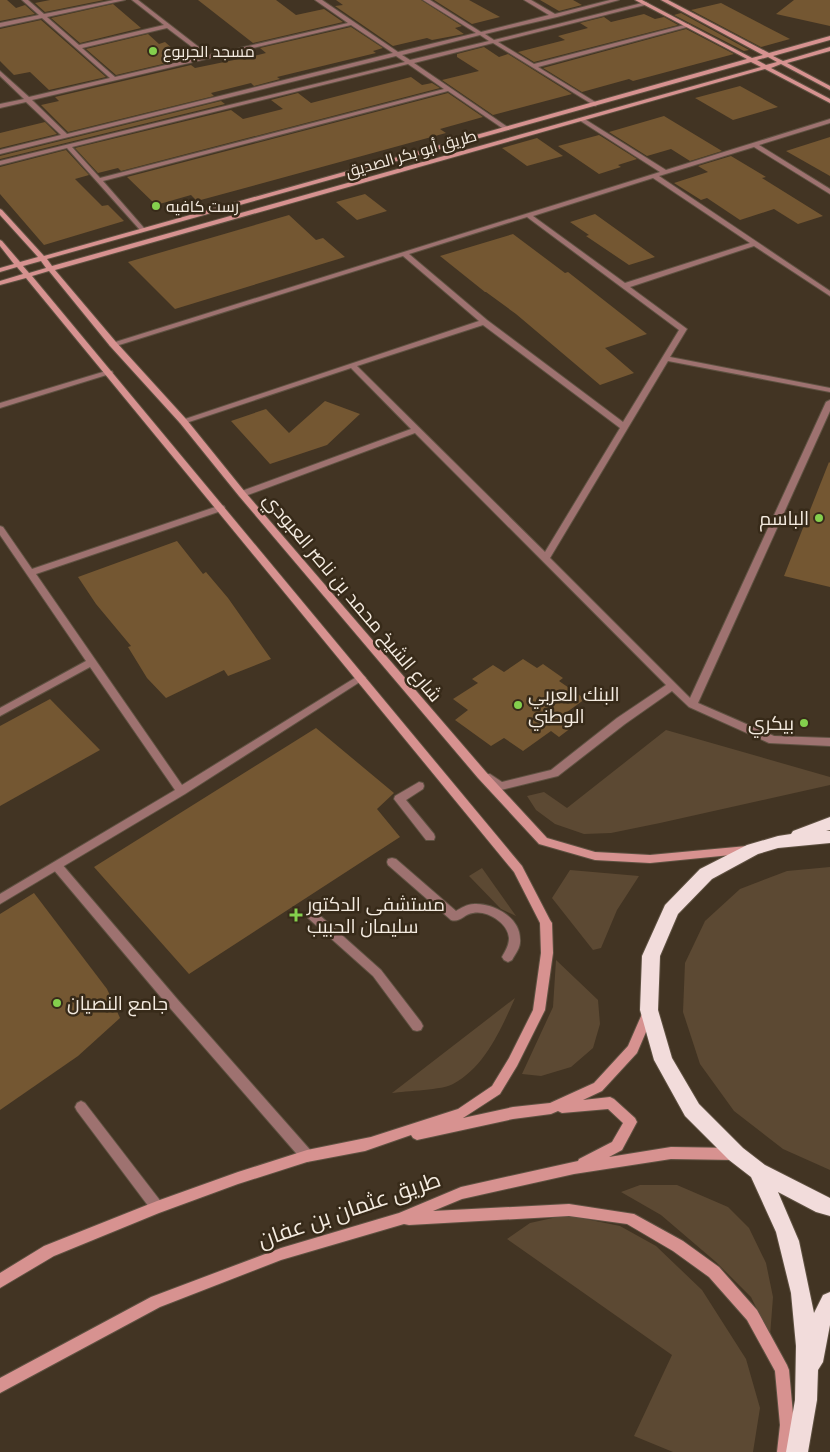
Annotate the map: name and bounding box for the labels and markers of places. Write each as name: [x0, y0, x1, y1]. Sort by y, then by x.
place label: مسجد الجربوع: [163, 42, 255, 63]
marker: مسجد الجربوع: [147, 45, 159, 57]
place label: رست كافيه: [166, 197, 239, 216]
marker: رست كافيه: [150, 200, 162, 212]
place label: الباسم: [759, 507, 809, 532]
marker: الباسم: [813, 512, 825, 524]
place label: البنك العربي الوطني: [528, 683, 620, 731]
marker: البنك العربي الوطني: [512, 699, 524, 711]
place label: بيكري: [748, 712, 794, 738]
marker: بيكري: [798, 717, 810, 729]
place label: مستشفى الدكتور سليمان الحبيب: [306, 893, 445, 938]
marker: مستشفى الدكتور سليمان الحبيب: [289, 908, 303, 922]
place label: جامع النصيان: [67, 992, 168, 1017]
marker: جامع النصيان: [51, 997, 63, 1009]

